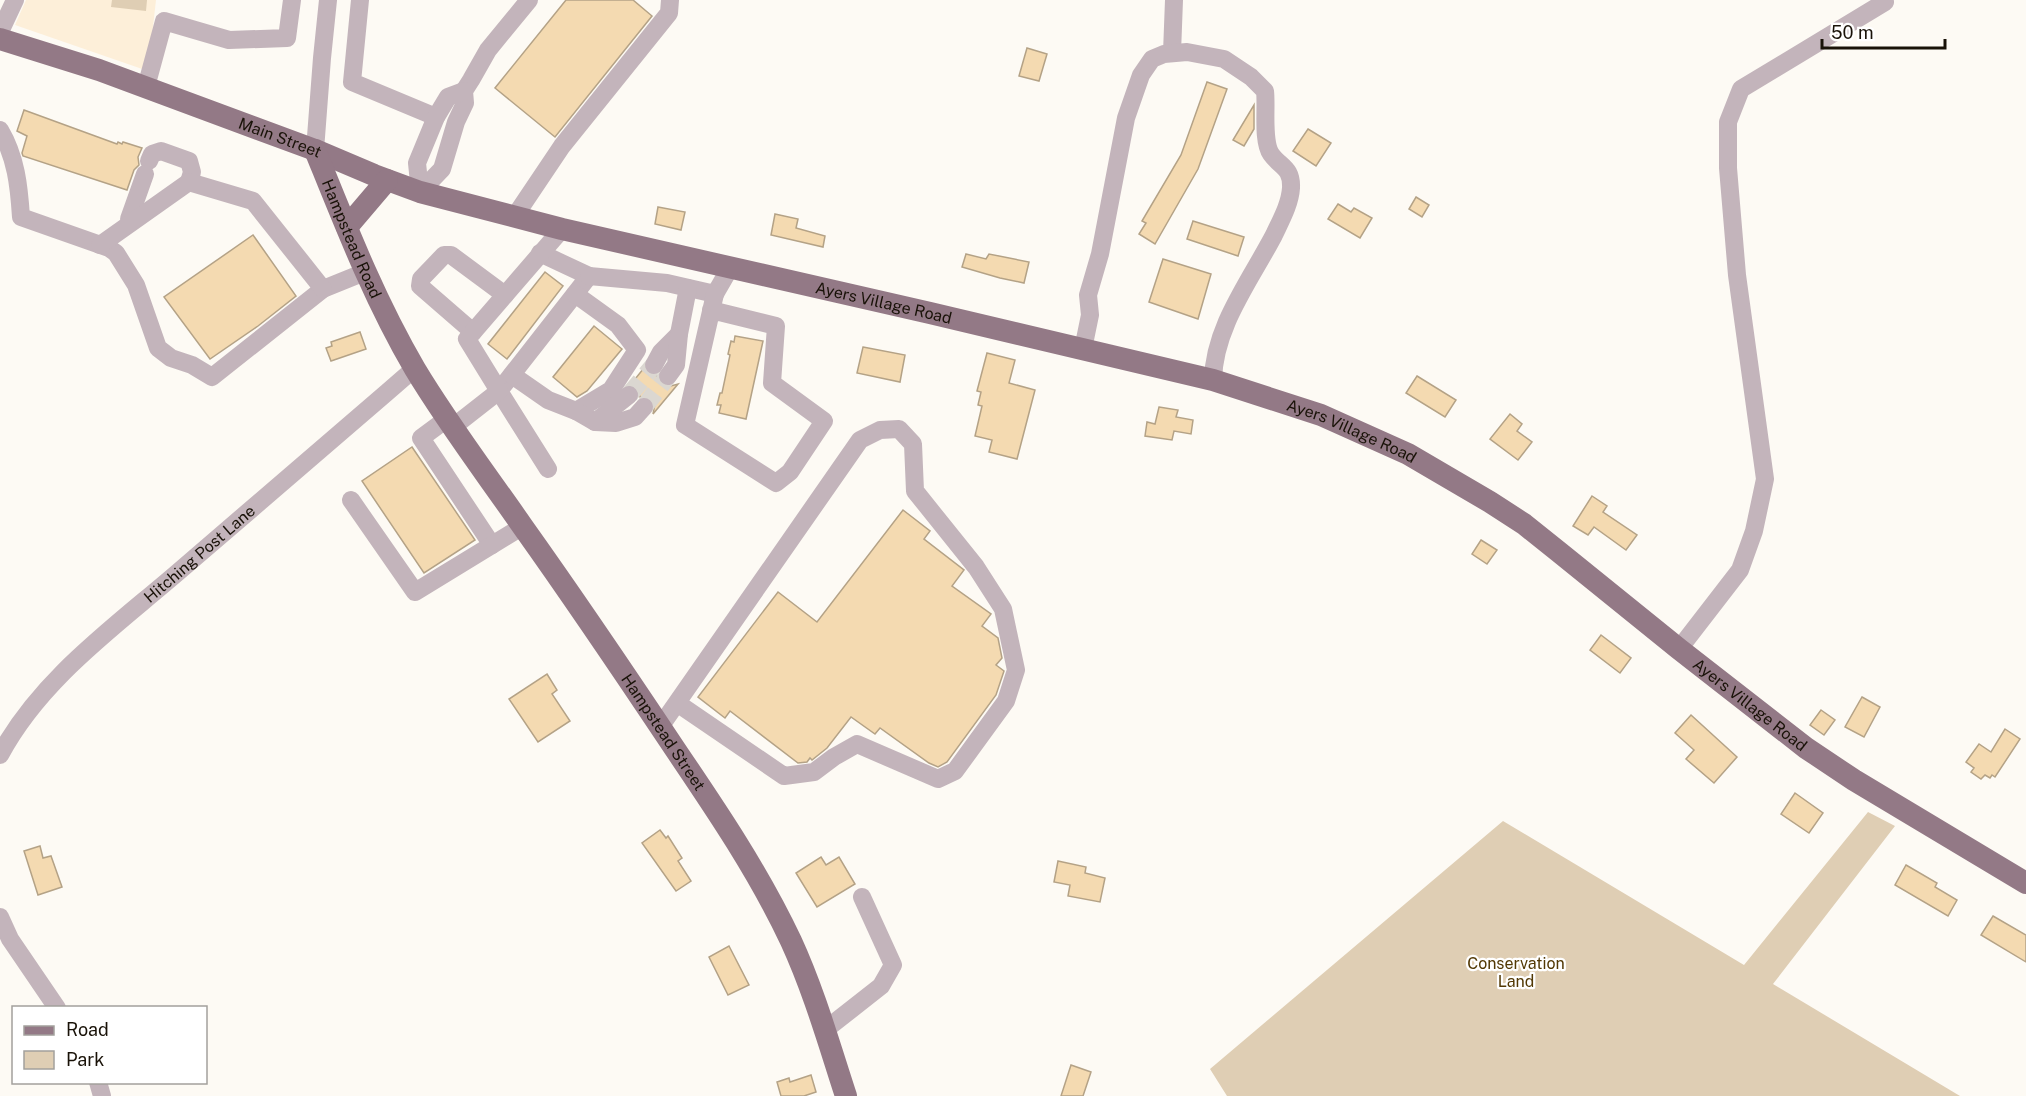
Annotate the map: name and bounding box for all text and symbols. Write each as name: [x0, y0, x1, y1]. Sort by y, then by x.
scale bar: [1822, 12, 1945, 50]
text: 50 m: [1831, 22, 1874, 43]
street label: Main Street: [236, 113, 325, 161]
street label: Hampstead Road: [318, 176, 386, 301]
street label: Ayers Village Road: [814, 278, 954, 327]
street label: Ayers Village Road: [1284, 395, 1420, 467]
street label: Hitching Post Lane: [140, 501, 259, 606]
street label: Ayers Village Road: [1689, 654, 1811, 755]
street label: Hampstead Street: [618, 670, 710, 794]
park label: Conservation Land: [1467, 954, 1565, 991]
legend: [12, 1006, 207, 1084]
text: Road: [66, 1019, 109, 1040]
text: Park: [66, 1049, 104, 1070]

